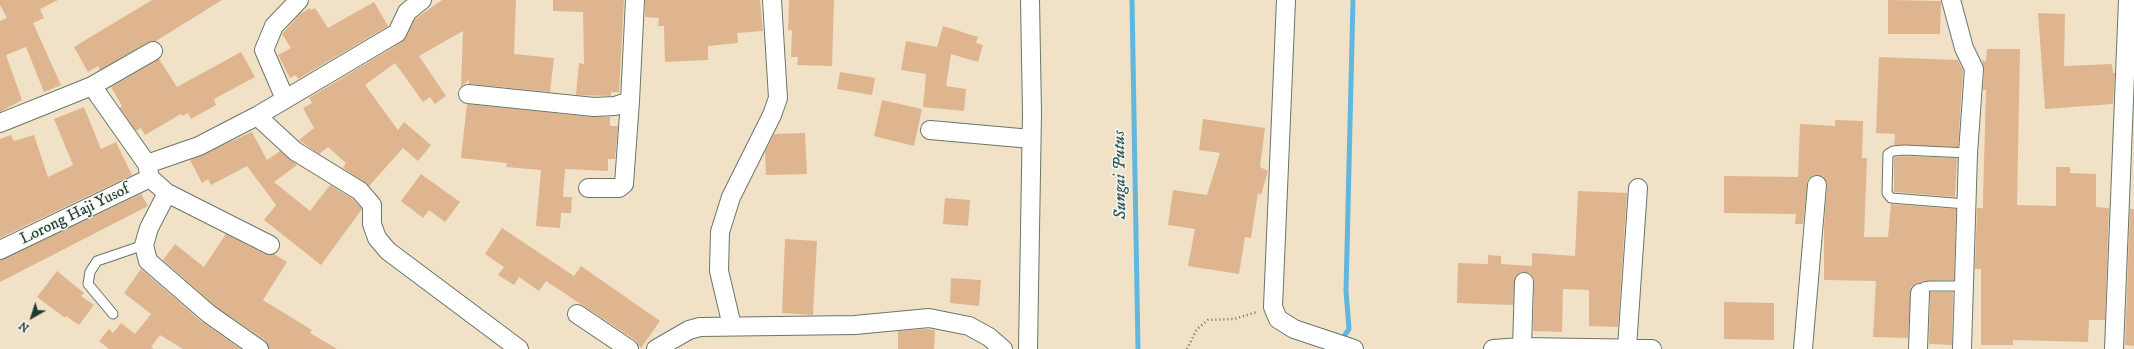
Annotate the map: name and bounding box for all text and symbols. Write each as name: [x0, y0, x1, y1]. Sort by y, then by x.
water label: Sungai Putus: [1110, 130, 1132, 220]
street label: Lorong Haji Yusof: [17, 180, 133, 250]
north arrow: [12, 297, 52, 337]
text: N: [17, 318, 32, 335]

